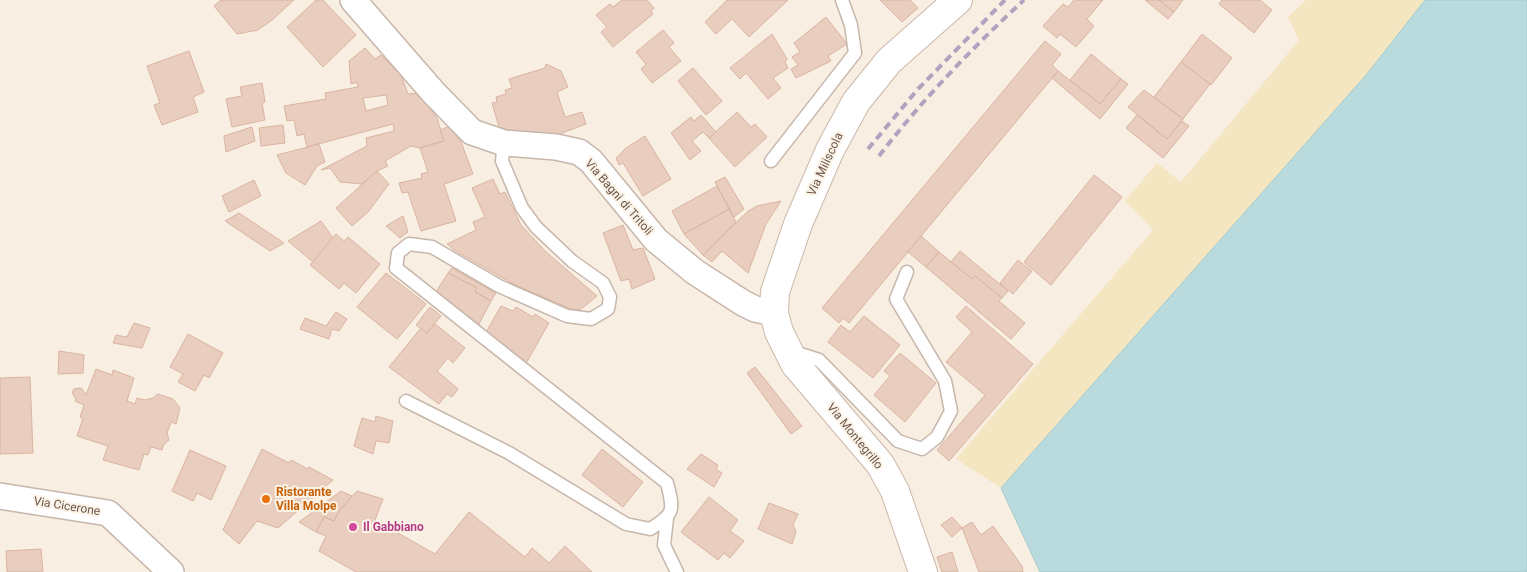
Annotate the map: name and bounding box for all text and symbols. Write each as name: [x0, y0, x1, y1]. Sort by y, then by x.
street label: Via Miliscola: [804, 130, 846, 198]
street label: Via Bagni di Tritoli: [582, 156, 656, 238]
street label: Via Montegrillo: [824, 400, 886, 472]
place label: Ristorante Villa Molpe: [276, 485, 337, 513]
marker: Ristorante Villa Molpe: [260, 493, 272, 505]
street label: Via Cicerone: [33, 494, 101, 518]
place label: Il Gabbiano: [363, 520, 424, 534]
marker: Il Gabbiano: [347, 521, 359, 533]

